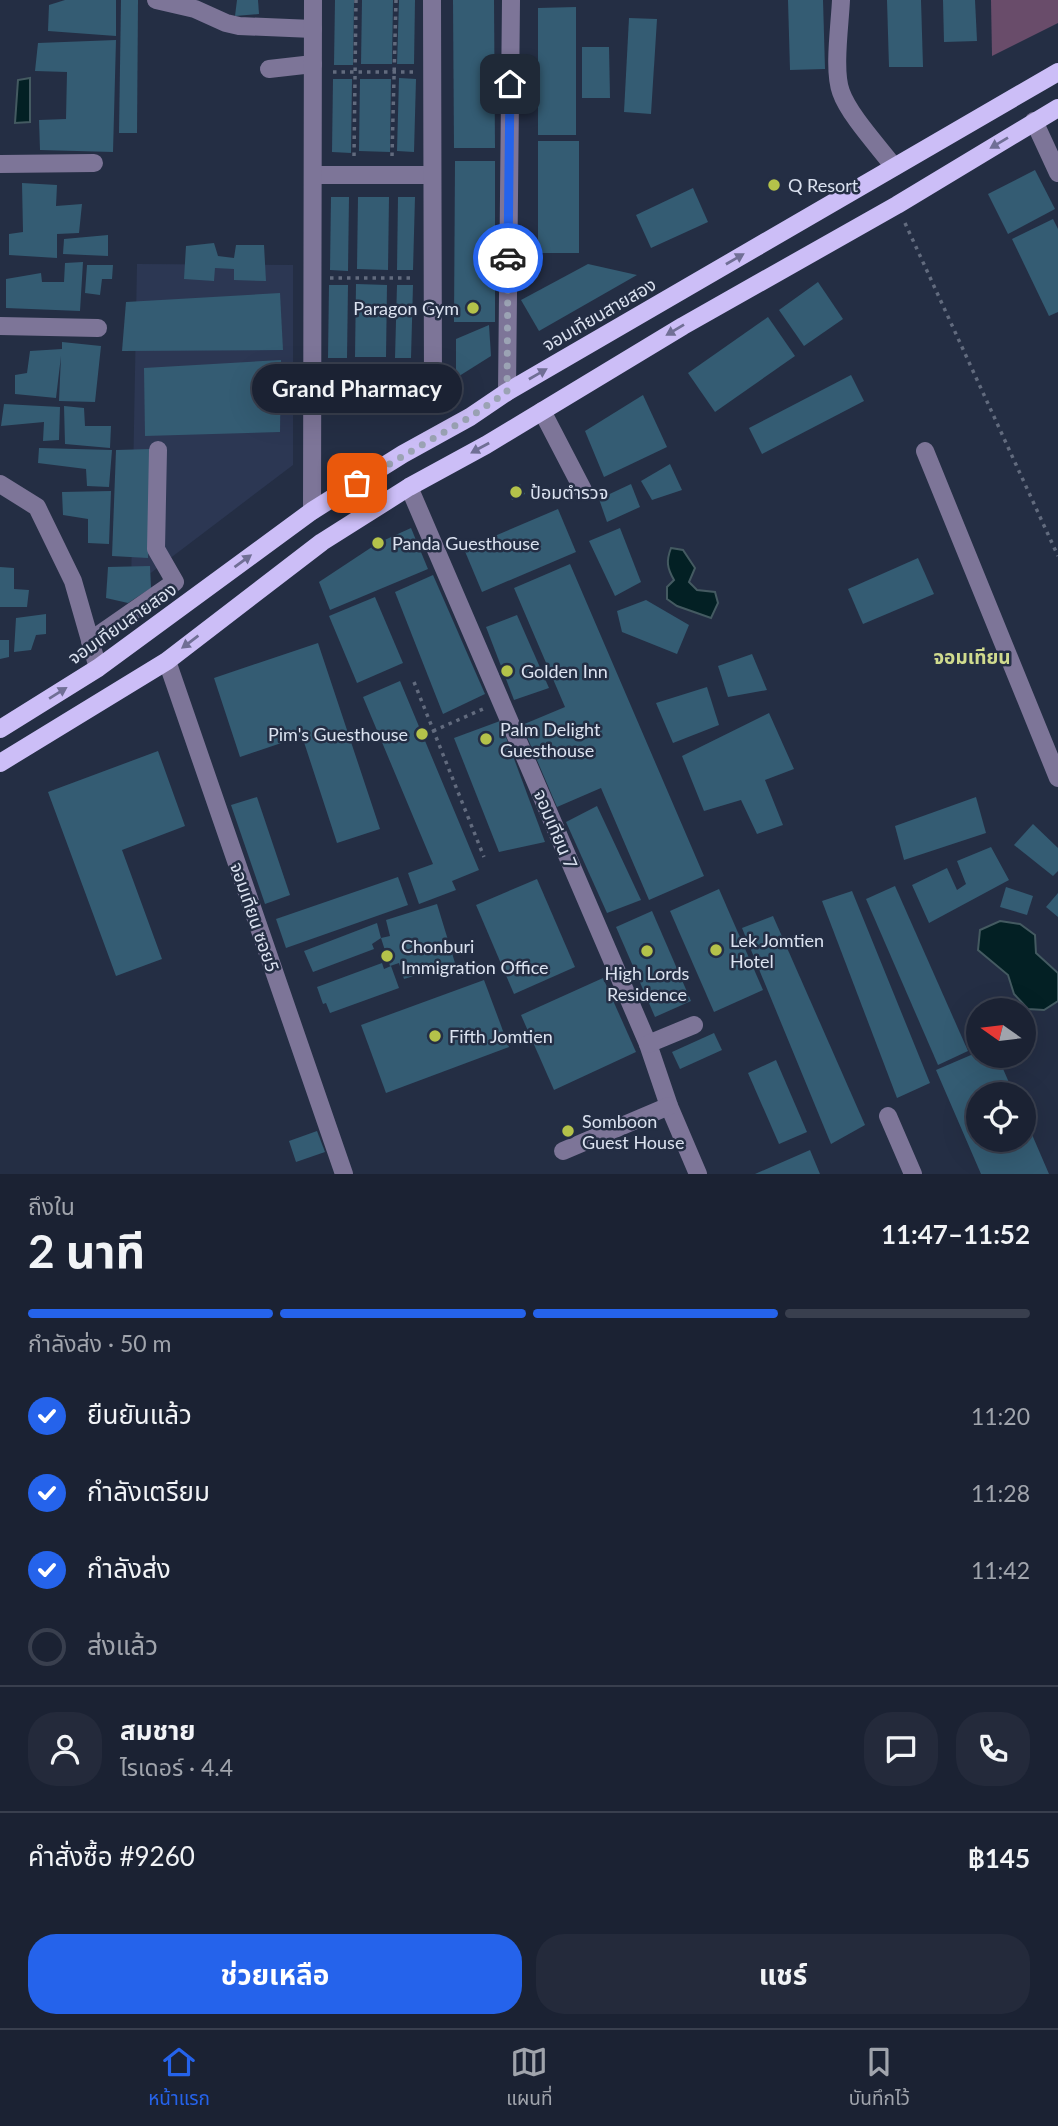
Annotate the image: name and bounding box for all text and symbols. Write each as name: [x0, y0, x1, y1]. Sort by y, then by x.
pin: [480, 54, 540, 114]
icon: home: [491, 65, 529, 103]
one-way arrow: [990, 136, 1009, 149]
place label: Q Resort: [788, 174, 859, 196]
marker: Q Resort: [766, 177, 782, 193]
courier: [473, 223, 543, 293]
icon: car: [489, 239, 527, 277]
one-way arrow: [725, 253, 744, 265]
street label: จอมเทียนสายสอง: [538, 273, 660, 355]
place label: Paragon Gym: [353, 297, 459, 319]
marker: Paragon Gym: [465, 300, 481, 316]
one-way arrow: [666, 324, 685, 337]
callout: Grand Pharmacy: [252, 364, 462, 413]
one-way arrow: [529, 367, 548, 380]
text: Grand Pharmacy: [272, 374, 442, 402]
one-way arrow: [471, 442, 490, 454]
pin: [327, 453, 387, 513]
icon: bag: [338, 464, 376, 502]
place label: ป้อมตำรวจ: [530, 481, 608, 503]
marker: ป้อมตำรวจ: [508, 484, 524, 500]
place label: Panda Guesthouse: [392, 532, 540, 554]
marker: Panda Guesthouse: [370, 535, 386, 551]
one-way arrow: [234, 554, 252, 569]
street label: จอมเทียนสายสอง: [63, 577, 181, 669]
one-way arrow: [182, 635, 200, 650]
district label: จอมเทียน: [934, 645, 1010, 668]
place label: Golden Inn: [521, 660, 608, 682]
marker: Golden Inn: [499, 663, 515, 679]
one-way arrow: [48, 687, 68, 700]
place label: Palm Delight Guesthouse: [500, 718, 601, 761]
place label: Pim's Guesthouse: [268, 723, 408, 745]
marker: Pim's Guesthouse: [414, 726, 430, 742]
marker: Palm Delight Guesthouse: [478, 731, 494, 747]
street label: จอมเทียน 7: [529, 786, 583, 872]
street label: จอมเทียน ซอย5: [226, 859, 284, 975]
place label: Lek Jomtien Hotel: [730, 929, 824, 972]
place label: Chonburi Immigration Office: [401, 935, 549, 978]
marker: Lek Jomtien Hotel: [708, 942, 724, 958]
marker: High Lords Residence: [639, 943, 655, 959]
marker: Chonburi Immigration Office: [379, 948, 395, 964]
place label: High Lords Residence: [605, 962, 690, 1005]
north arrow: [966, 998, 1036, 1068]
map controls: [966, 998, 1036, 1152]
place label: Fifth Jomtien: [449, 1025, 553, 1047]
marker: Fifth Jomtien: [427, 1028, 443, 1044]
button: locate: [966, 1082, 1036, 1152]
place label: Somboon Guest House: [582, 1110, 684, 1153]
marker: Somboon Guest House: [560, 1123, 576, 1139]
text: ถึงใน: [28, 1192, 75, 1220]
text: 11:47–11:52: [881, 1218, 1030, 1250]
text: 2 นาที: [28, 1223, 145, 1278]
text: กำลังส่ง · 50 m: [28, 1329, 171, 1357]
icon: check: [28, 1397, 66, 1435]
text: ยืนยันแล้ว: [87, 1398, 192, 1430]
text: 11:20: [971, 1402, 1030, 1430]
icon: check: [28, 1474, 66, 1512]
text: กำลังเตรียม: [87, 1475, 210, 1507]
text: 11:28: [971, 1479, 1030, 1507]
icon: check: [28, 1551, 66, 1589]
text: กำลังส่ง: [87, 1552, 171, 1584]
text: 11:42: [971, 1556, 1030, 1584]
text: ส่งแล้ว: [87, 1629, 158, 1661]
button: person: [28, 1712, 102, 1786]
button: chat: [864, 1712, 938, 1786]
button: phone: [956, 1712, 1030, 1786]
text: สมชาย: [120, 1714, 196, 1746]
text: ไรเดอร์ · 4.4: [120, 1753, 233, 1781]
text: คำสั่งซื้อ #9260: [28, 1840, 195, 1872]
text: ฿145: [967, 1842, 1030, 1874]
button: ช่วยเหลือ: [28, 1934, 522, 2014]
button: แชร์: [536, 1934, 1030, 2014]
tab: หน้าแรก: [148, 2043, 210, 2114]
tab: แผนที่: [506, 2043, 553, 2114]
tab: บันทึกไว้: [849, 2043, 910, 2114]

